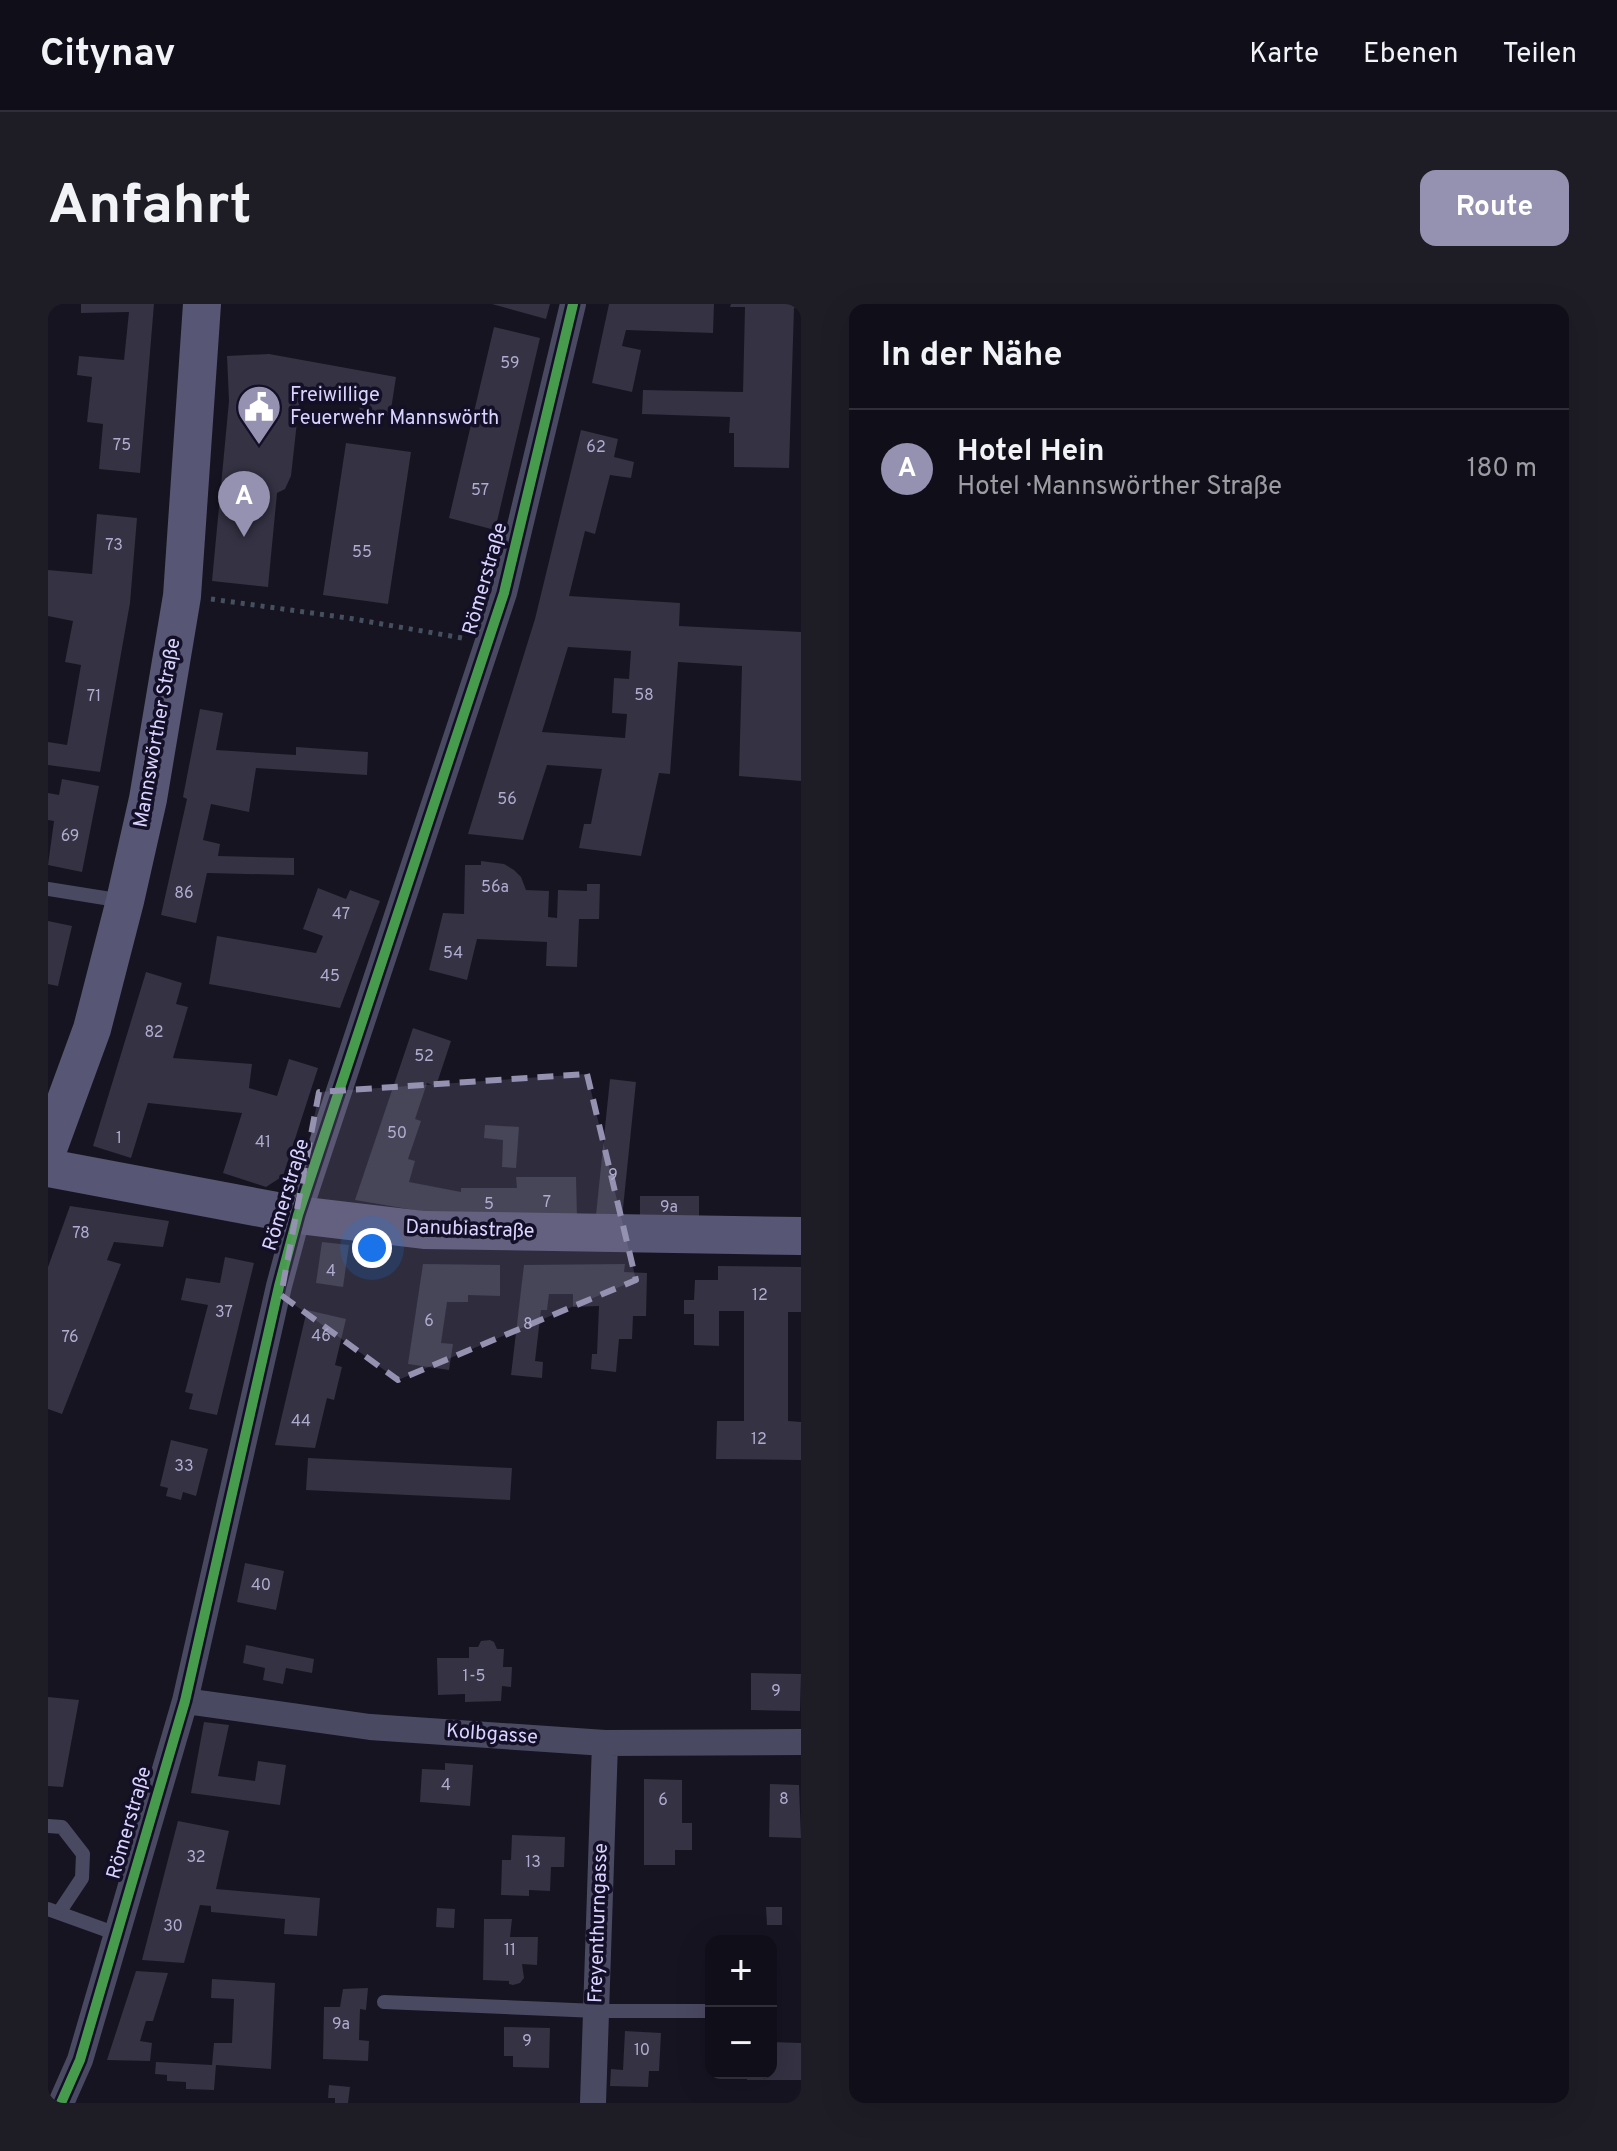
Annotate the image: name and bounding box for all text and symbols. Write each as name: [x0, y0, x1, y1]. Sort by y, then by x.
text: Citynav: [40, 31, 176, 80]
text: Karte: [1249, 37, 1319, 73]
text: Ebenen: [1363, 37, 1459, 73]
text: Teilen: [1503, 37, 1577, 73]
button: Route: [1420, 170, 1569, 246]
text: Anfahrt: [48, 173, 252, 243]
text: In der Nähe: [881, 335, 1063, 378]
house number: 59: [500, 354, 520, 374]
public building icon: Freiwillige Feuerwehr Mannswörth: [235, 383, 283, 446]
place label: Freiwillige Feuerwehr Mannswörth: [290, 383, 499, 432]
text: Hotel Hein: [957, 434, 1105, 471]
house number: 75: [113, 436, 131, 456]
house number: 62: [586, 438, 606, 458]
text: A: [898, 453, 916, 486]
text: 180 m: [1467, 453, 1537, 486]
pin: A: [218, 471, 270, 537]
text: Hotel · Mannswörther Straße: [957, 471, 1282, 504]
house number: 57: [471, 481, 489, 501]
street label: Römerstraße: [458, 520, 514, 638]
house number: 73: [105, 536, 123, 556]
house number: 55: [352, 543, 372, 563]
street label: Mannswörther Straße: [129, 636, 187, 830]
house number: 58: [634, 686, 654, 706]
house number: 71: [87, 687, 101, 707]
house number: 56: [497, 790, 517, 810]
house number: 69: [61, 827, 79, 847]
house number: 56a: [481, 878, 509, 898]
house number: 86: [174, 884, 194, 904]
house number: 47: [332, 905, 350, 925]
house number: 54: [443, 944, 463, 964]
house number: 45: [320, 967, 340, 987]
house number: 82: [144, 1023, 164, 1043]
house number: 52: [414, 1047, 434, 1067]
house number: 50: [387, 1124, 407, 1144]
house number: 1: [116, 1129, 122, 1149]
house number: 41: [255, 1133, 271, 1153]
street label: Römerstraße: [258, 1136, 316, 1254]
house number: 9: [608, 1166, 618, 1186]
house number: 7: [543, 1193, 551, 1213]
house number: 5: [484, 1195, 494, 1215]
house number: 9a: [660, 1198, 678, 1218]
street label: Danubiastraße: [405, 1215, 535, 1245]
house number: 78: [72, 1224, 90, 1244]
your location: [352, 1228, 392, 1268]
house number: 4: [326, 1262, 336, 1282]
house number: 12: [752, 1286, 768, 1306]
house number: 37: [215, 1303, 233, 1323]
house number: 6: [424, 1312, 434, 1332]
house number: 8: [523, 1315, 533, 1335]
house number: 46: [311, 1327, 331, 1347]
house number: 76: [61, 1328, 79, 1348]
house number: 44: [291, 1412, 311, 1432]
house number: 12: [751, 1430, 767, 1450]
house number: 33: [174, 1457, 194, 1477]
house number: 40: [251, 1576, 271, 1596]
house number: 1-5: [462, 1667, 486, 1687]
house number: 9: [771, 1682, 781, 1702]
street label: Kolbgasse: [445, 1719, 539, 1751]
street label: Römerstraße: [102, 1764, 158, 1882]
house number: 4: [441, 1776, 451, 1796]
house number: 8: [779, 1790, 789, 1810]
house number: 6: [658, 1791, 668, 1811]
street label: Freyenthurngasse: [583, 1843, 615, 2003]
house number: 32: [186, 1848, 206, 1868]
house number: 13: [525, 1853, 541, 1873]
house number: 30: [163, 1917, 183, 1937]
map controls: [705, 1935, 777, 2079]
button: +: [705, 1935, 777, 2007]
house number: 11: [504, 1941, 516, 1961]
button: −: [705, 2007, 777, 2079]
house number: 9a: [332, 2015, 350, 2035]
house number: 9: [522, 2032, 532, 2052]
house number: 10: [634, 2041, 650, 2061]

